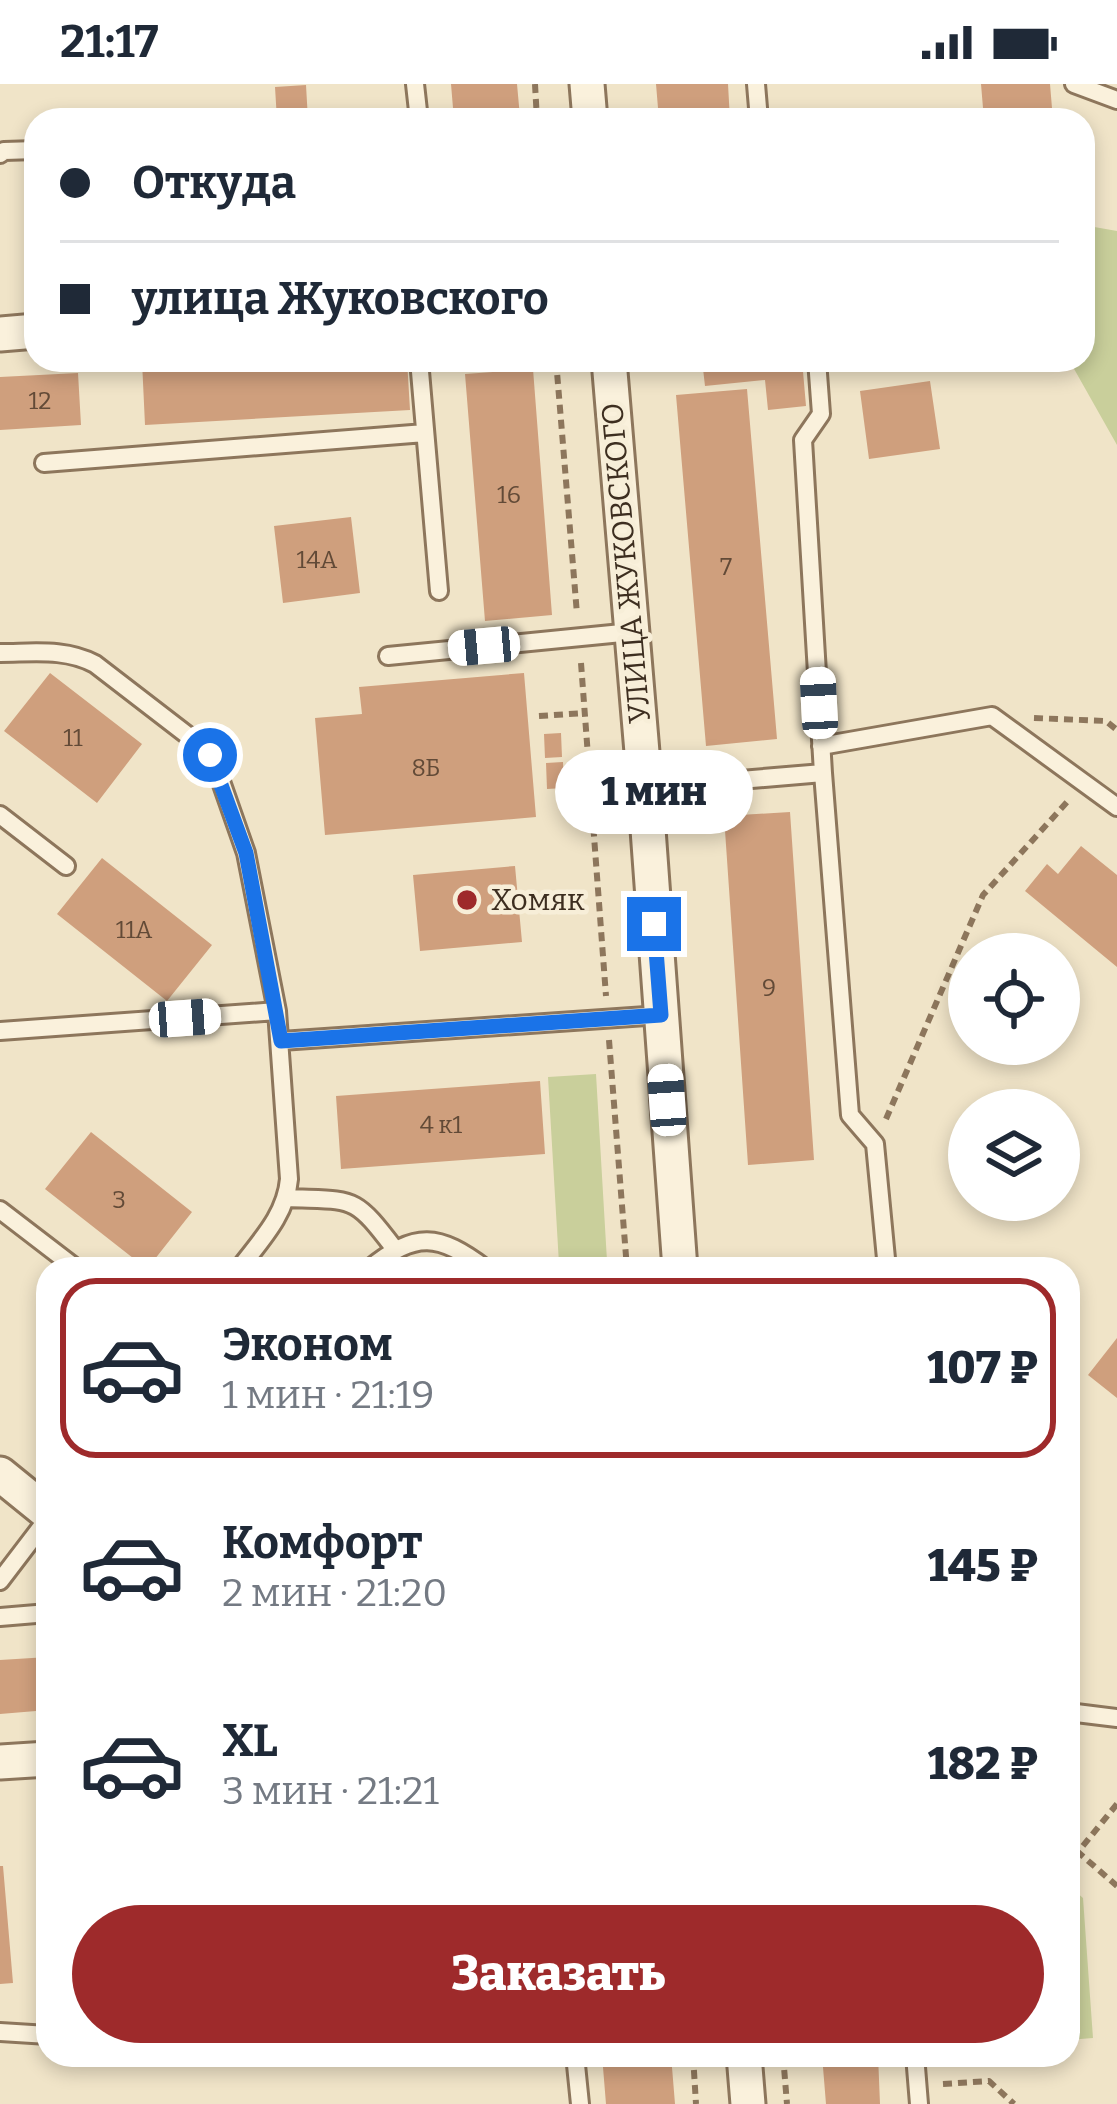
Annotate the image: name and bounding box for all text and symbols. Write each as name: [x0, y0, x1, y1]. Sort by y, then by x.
text: 21:17: [60, 15, 158, 69]
text: Откуда: [132, 156, 296, 210]
text: улица Жуковского: [132, 272, 549, 326]
house number: 12: [29, 387, 51, 415]
street label: УЛИЦА ЖУКОВСКОГО: [594, 401, 658, 725]
house number: 16: [497, 481, 521, 509]
house number: 14А: [297, 546, 337, 574]
house number: 7: [720, 553, 732, 581]
car: [447, 625, 521, 667]
car: [799, 666, 839, 740]
house number: 11: [63, 724, 83, 752]
route start: [183, 728, 237, 782]
callout: 1 мин: [555, 750, 753, 834]
house number: 8Б: [412, 754, 440, 782]
text: 1 мин: [601, 769, 707, 815]
place label: Хомяк: [491, 882, 585, 918]
marker: Хомяк: [454, 887, 480, 913]
route end: [627, 897, 681, 951]
house number: 11А: [116, 916, 152, 944]
map controls: [948, 933, 1080, 1221]
button: locate: [948, 933, 1080, 1065]
house number: 9: [762, 974, 776, 1002]
car: [148, 998, 222, 1038]
car: [647, 1063, 687, 1137]
button: layers: [948, 1089, 1080, 1221]
house number: 4 к1: [420, 1111, 463, 1139]
house number: 3: [112, 1186, 126, 1214]
icon: car: [78, 1314, 186, 1422]
text: Эконом: [222, 1318, 393, 1372]
text: 107 ₽: [927, 1341, 1038, 1395]
text: 1 мин · 21:19: [222, 1372, 434, 1418]
icon: car: [78, 1512, 186, 1620]
text: Комфорт: [222, 1516, 422, 1570]
text: 145 ₽: [928, 1539, 1038, 1593]
text: 2 мин · 21:20: [222, 1570, 447, 1616]
icon: car: [78, 1710, 186, 1818]
text: XL: [222, 1714, 278, 1768]
text: 182 ₽: [928, 1737, 1038, 1791]
text: 3 мин · 21:21: [222, 1768, 439, 1814]
button: Заказать: [72, 1905, 1044, 2043]

